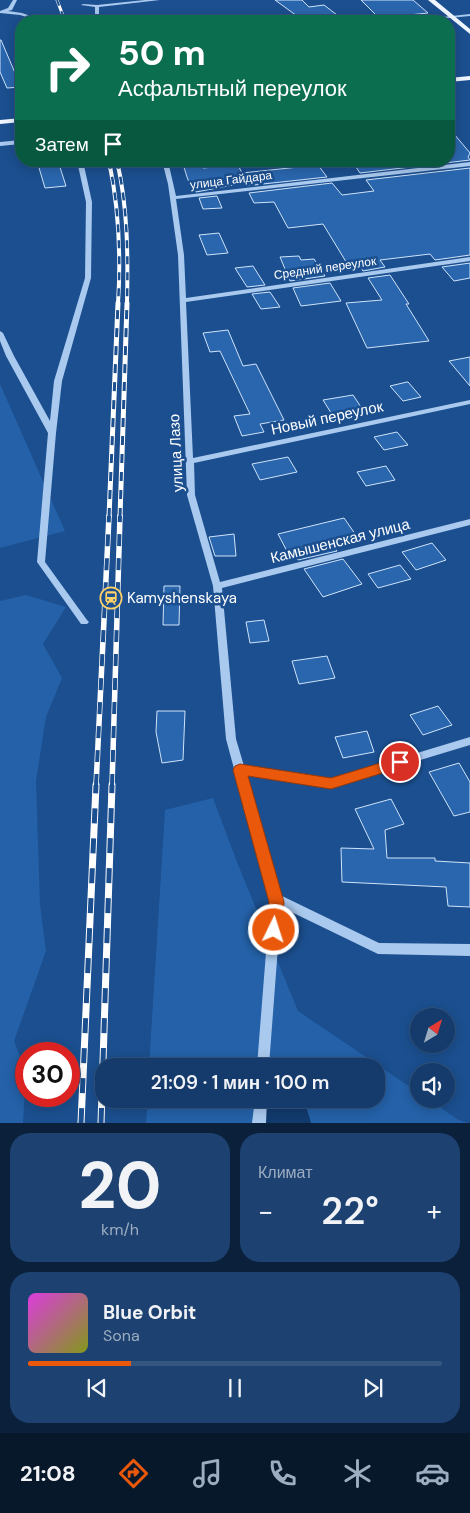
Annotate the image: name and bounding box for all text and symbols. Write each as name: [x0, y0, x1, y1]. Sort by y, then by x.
text: 50 m: [118, 30, 206, 76]
icon: right: [35, 35, 100, 100]
text: Асфальтный переулок: [118, 74, 347, 103]
icon: arrive: [99, 130, 127, 158]
text: Затем: [35, 132, 89, 157]
street label: улица Гайдара: [189, 167, 273, 193]
street label: Средний переулок: [273, 253, 378, 283]
street label: Новый переулок: [269, 396, 385, 440]
street label: улица Лазо: [164, 413, 188, 493]
street label: Камышенская улица: [268, 514, 412, 568]
station icon: Kamyshenskaya: [99, 586, 123, 610]
place label: Kamyshenskaya: [127, 588, 237, 608]
pin: [379, 741, 421, 783]
icon: arrive: [386, 748, 414, 776]
position arrow: [247, 903, 299, 955]
north arrow: [410, 1008, 455, 1052]
map controls: [410, 1008, 455, 1108]
speed limit sign: 30: [15, 1042, 80, 1107]
button: sound: [410, 1063, 455, 1108]
text: 21:09 · 1 мин · 100 m: [151, 1070, 329, 1095]
text: 20: [79, 1144, 162, 1228]
text: Климат: [258, 1162, 312, 1183]
text: 22°: [321, 1186, 379, 1236]
text: −: [258, 1193, 273, 1230]
text: +: [427, 1193, 442, 1230]
text: km/h: [101, 1219, 139, 1240]
text: Blue Orbit: [103, 1300, 196, 1325]
text: Sona: [103, 1325, 140, 1346]
icon: previous: [83, 1374, 111, 1402]
icon: pause: [221, 1374, 249, 1402]
icon: next: [359, 1374, 387, 1402]
icon: directions: [116, 1456, 151, 1491]
icon: music: [190, 1456, 225, 1491]
icon: phone: [265, 1456, 300, 1491]
icon: climate: [340, 1456, 375, 1491]
icon: car: [415, 1456, 450, 1491]
text: 21:08: [20, 1459, 76, 1488]

